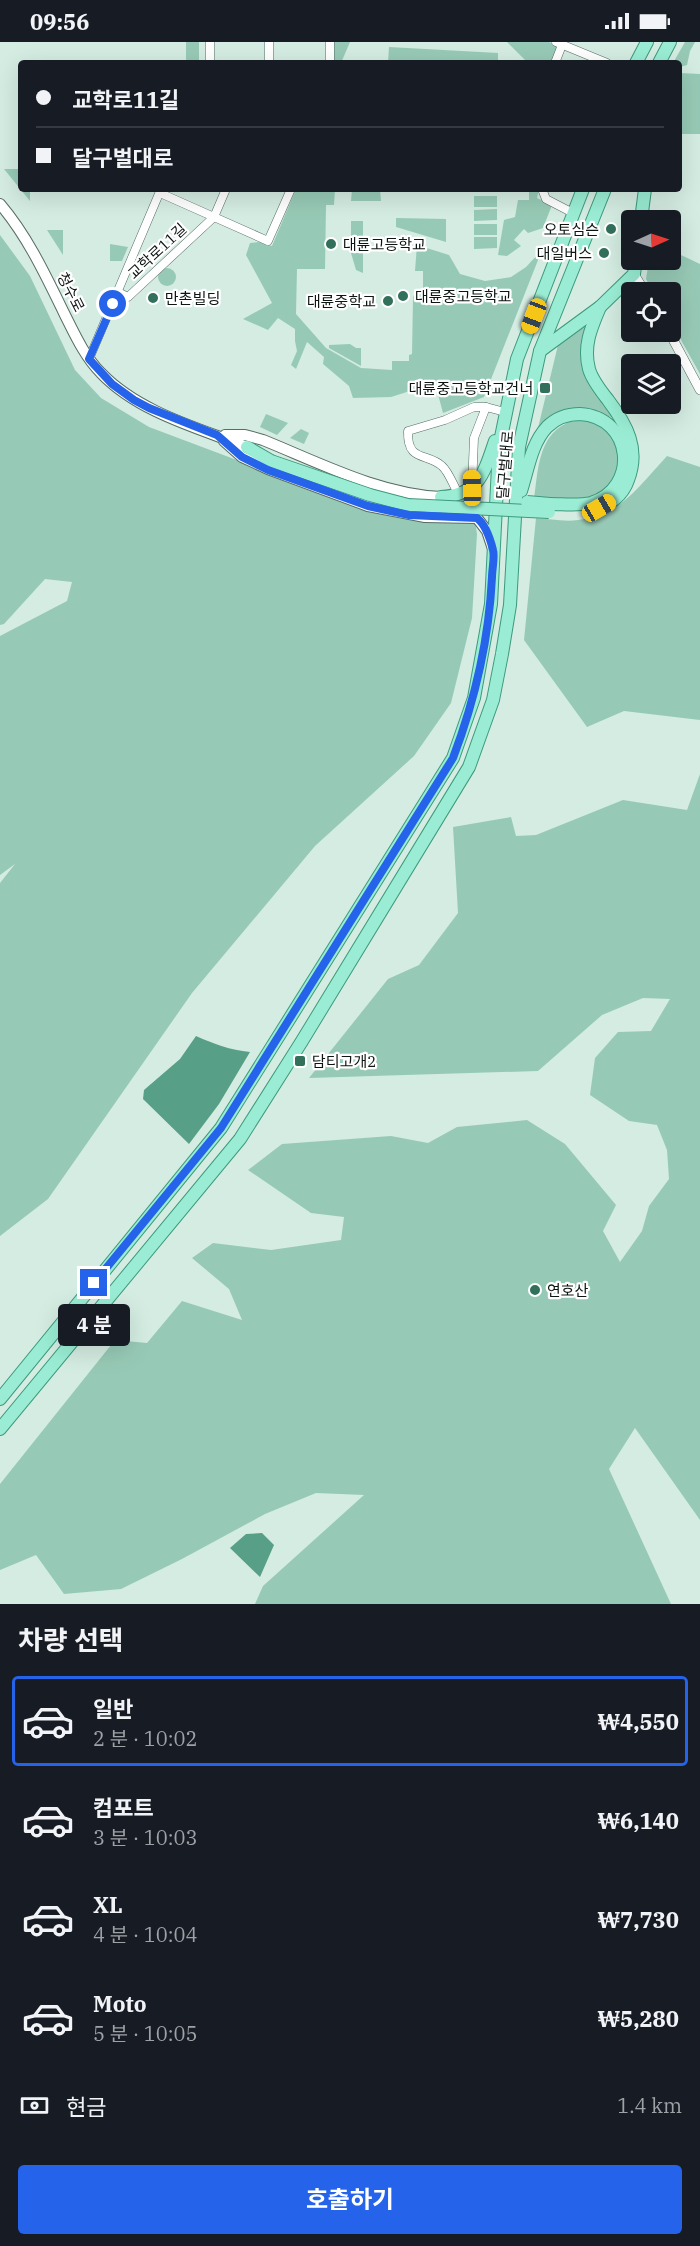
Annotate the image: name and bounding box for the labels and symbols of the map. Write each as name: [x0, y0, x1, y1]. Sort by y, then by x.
north arrow: [621, 210, 681, 270]
street label: 교학로11길: [124, 219, 190, 283]
place label: 오토심슨: [544, 220, 599, 239]
marker: 오토심슨: [604, 222, 618, 236]
place label: 대륜고등학교: [343, 235, 426, 254]
marker: 대륜고등학교: [324, 237, 338, 251]
place label: 대일버스: [537, 244, 592, 263]
marker: 대일버스: [597, 246, 611, 260]
street label: 청수로: [53, 269, 89, 315]
place label: 대륜중고등학교: [415, 287, 512, 306]
place label: 만촌빌딩: [165, 289, 220, 308]
marker: 대륜중고등학교: [396, 289, 410, 303]
route start: [99, 290, 126, 317]
marker: 만촌빌딩: [146, 291, 160, 305]
place label: 대륜중학교: [307, 292, 376, 311]
marker: 대륜중학교: [381, 294, 395, 308]
car: [519, 296, 549, 336]
place label: 대륜중고등학교건너: [409, 379, 533, 398]
marker: 대륜중고등학교건너: [538, 381, 552, 395]
street label: 달구벌대로: [493, 430, 517, 500]
car: [463, 470, 481, 506]
car: [579, 491, 619, 525]
place label: 담티고개2: [312, 1052, 376, 1071]
marker: 담티고개2: [293, 1054, 307, 1068]
route end: [80, 1269, 107, 1296]
place label: 연호산: [547, 1281, 589, 1300]
marker: 연호산: [528, 1283, 542, 1297]
callout: 4 분: [58, 1304, 130, 1346]

